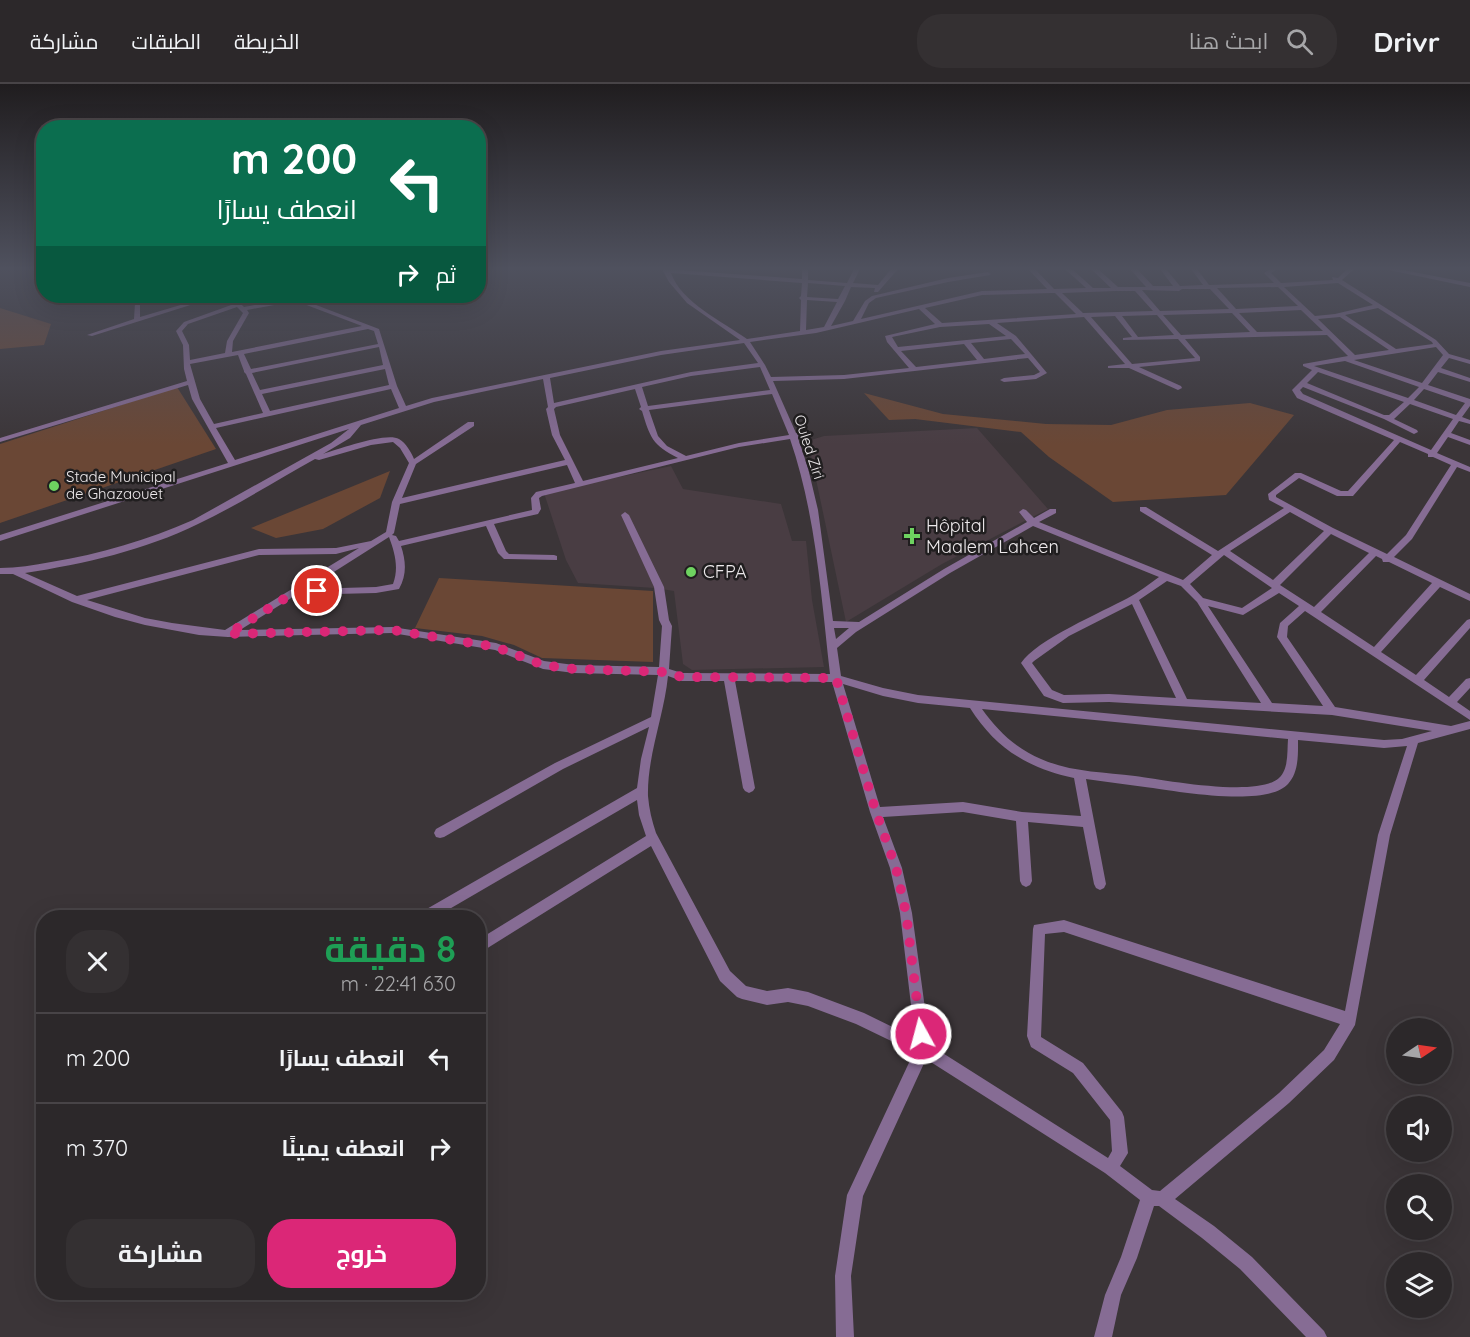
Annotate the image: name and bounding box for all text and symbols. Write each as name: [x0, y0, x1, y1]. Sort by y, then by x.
search box: [917, 14, 1337, 68]
text: Drivr: [1373, 24, 1440, 59]
icon: search: [1283, 25, 1316, 58]
text: ابحث هنا: [1189, 27, 1268, 55]
text: مشاركة: [30, 28, 99, 54]
text: الطبقات: [132, 28, 201, 54]
text: الخريطة: [234, 28, 300, 54]
text: 200 m: [231, 132, 357, 185]
icon: left: [378, 144, 456, 222]
text: انعطف يسارًا: [217, 192, 357, 226]
icon: right: [391, 258, 424, 291]
text: ثم: [436, 261, 456, 289]
street label: Ouled Ziri: [790, 412, 829, 482]
place label: Stade Municipal de Ghazaouet: [66, 467, 176, 503]
marker: Stade Municipal de Ghazaouet: [47, 479, 61, 493]
place label: Hôpital Maalem Lahcen: [926, 514, 1059, 558]
marker: Hôpital Maalem Lahcen: [903, 527, 921, 545]
place label: CFPA: [703, 560, 747, 583]
pin: [291, 565, 342, 616]
marker: CFPA: [684, 565, 698, 579]
icon: arrive: [300, 574, 333, 607]
text: 8 دقيقة: [324, 926, 456, 971]
button: close: [66, 930, 129, 993]
text: 630 m · 22:41: [341, 971, 456, 996]
position arrow: [889, 1002, 953, 1066]
north arrow: [1386, 1018, 1452, 1084]
map controls: [1386, 1018, 1452, 1318]
icon: left: [423, 1042, 456, 1075]
text: 200 m: [66, 1044, 130, 1072]
text: انعطف يسارًا: [279, 1044, 405, 1072]
button: sound: [1386, 1096, 1452, 1162]
icon: right: [423, 1132, 456, 1165]
text: 370 m: [66, 1134, 128, 1162]
text: انعطف يمينًا: [282, 1134, 405, 1162]
button: search: [1386, 1174, 1452, 1240]
button: مشاركة: [66, 1219, 255, 1288]
button: خروج: [267, 1219, 456, 1288]
button: layers: [1386, 1252, 1452, 1318]

